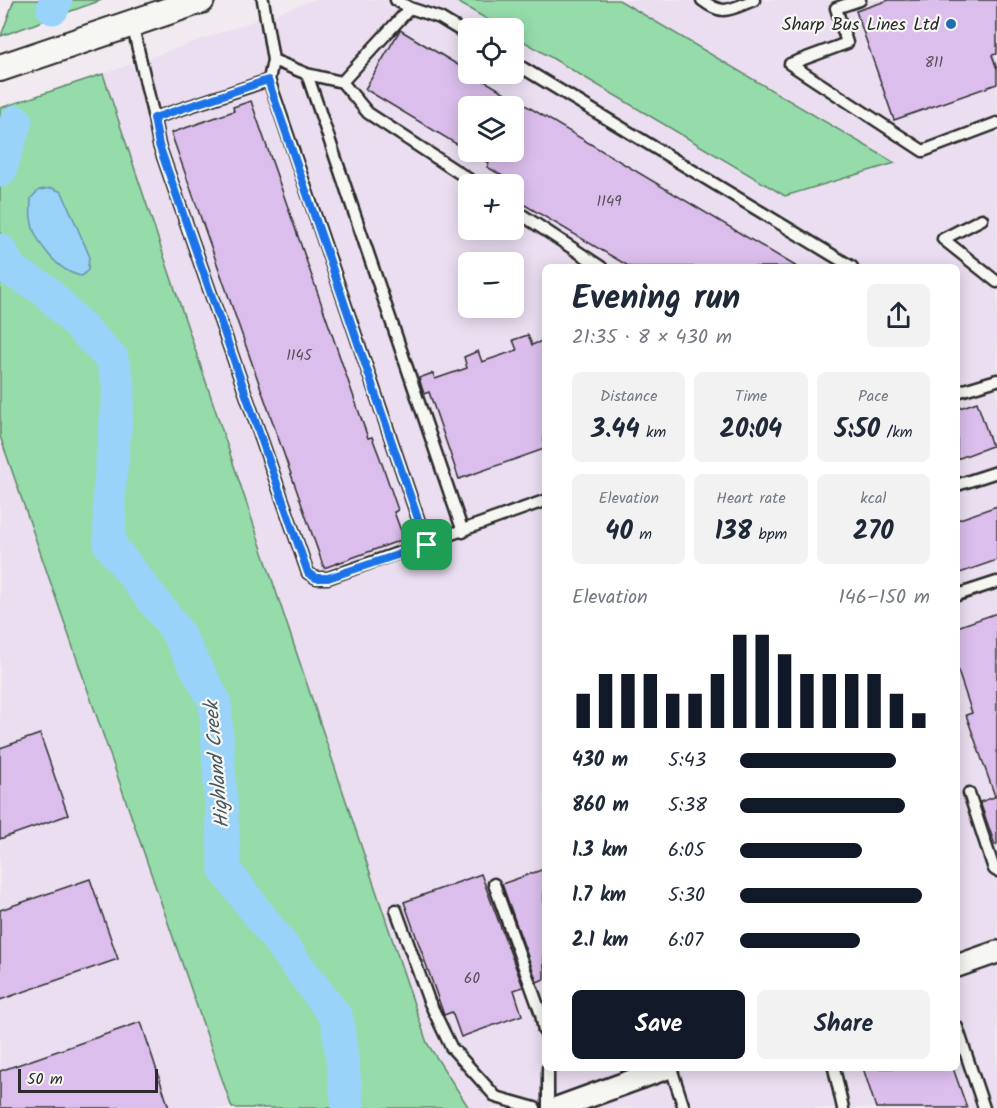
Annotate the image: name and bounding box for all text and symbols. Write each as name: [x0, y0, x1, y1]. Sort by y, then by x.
place label: Sharp Bus Lines Ltd: [782, 11, 940, 40]
marker: Sharp Bus Lines Ltd: [944, 17, 958, 31]
map controls: [458, 18, 524, 318]
button: locate: [458, 18, 524, 84]
house number: 811: [925, 51, 944, 75]
button: layers: [458, 96, 524, 162]
button: +: [458, 174, 524, 240]
house number: 1149: [596, 190, 622, 214]
button: −: [458, 252, 524, 318]
text: Evening run: [572, 273, 740, 326]
button: share: [867, 284, 930, 347]
text: 21:35 · 8 × 430 m: [572, 322, 732, 354]
house number: 1145: [286, 344, 313, 368]
text: Distance: [600, 384, 657, 409]
text: Time: [735, 384, 767, 409]
text: Pace: [858, 384, 889, 409]
text: 3.44: [591, 409, 640, 451]
text: 20:04: [720, 409, 782, 451]
text: 5:50: [834, 409, 880, 451]
text: km: [640, 420, 666, 445]
text: /km: [880, 420, 913, 445]
text: Elevation: [598, 486, 659, 511]
text: Heart rate: [716, 486, 786, 511]
text: kcal: [860, 486, 886, 511]
text: 40: [605, 511, 633, 553]
text: 138: [715, 511, 752, 553]
text: 270: [853, 511, 894, 553]
pin: [401, 519, 452, 570]
text: m: [633, 522, 652, 547]
text: bpm: [752, 522, 787, 547]
icon: arrive: [410, 528, 443, 561]
text: Elevation: [572, 582, 648, 614]
text: 146–150 m: [838, 582, 930, 614]
water label: Highland Creek: [196, 697, 239, 830]
text: 430 m: [572, 745, 628, 777]
text: 5:43: [668, 745, 706, 777]
text: 860 m: [572, 790, 629, 822]
text: 5:38: [668, 790, 707, 822]
text: 1.3 km: [572, 835, 628, 867]
text: 6:05: [668, 835, 705, 867]
text: 1.7 km: [572, 880, 626, 912]
text: 5:30: [668, 880, 705, 912]
text: 2.1 km: [572, 925, 628, 957]
text: 6:07: [668, 925, 703, 957]
house number: 60: [464, 967, 480, 991]
button: Save: [572, 990, 745, 1059]
button: Share: [757, 990, 930, 1059]
scale bar: [18, 1066, 158, 1094]
text: 50 m: [27, 1067, 63, 1092]

